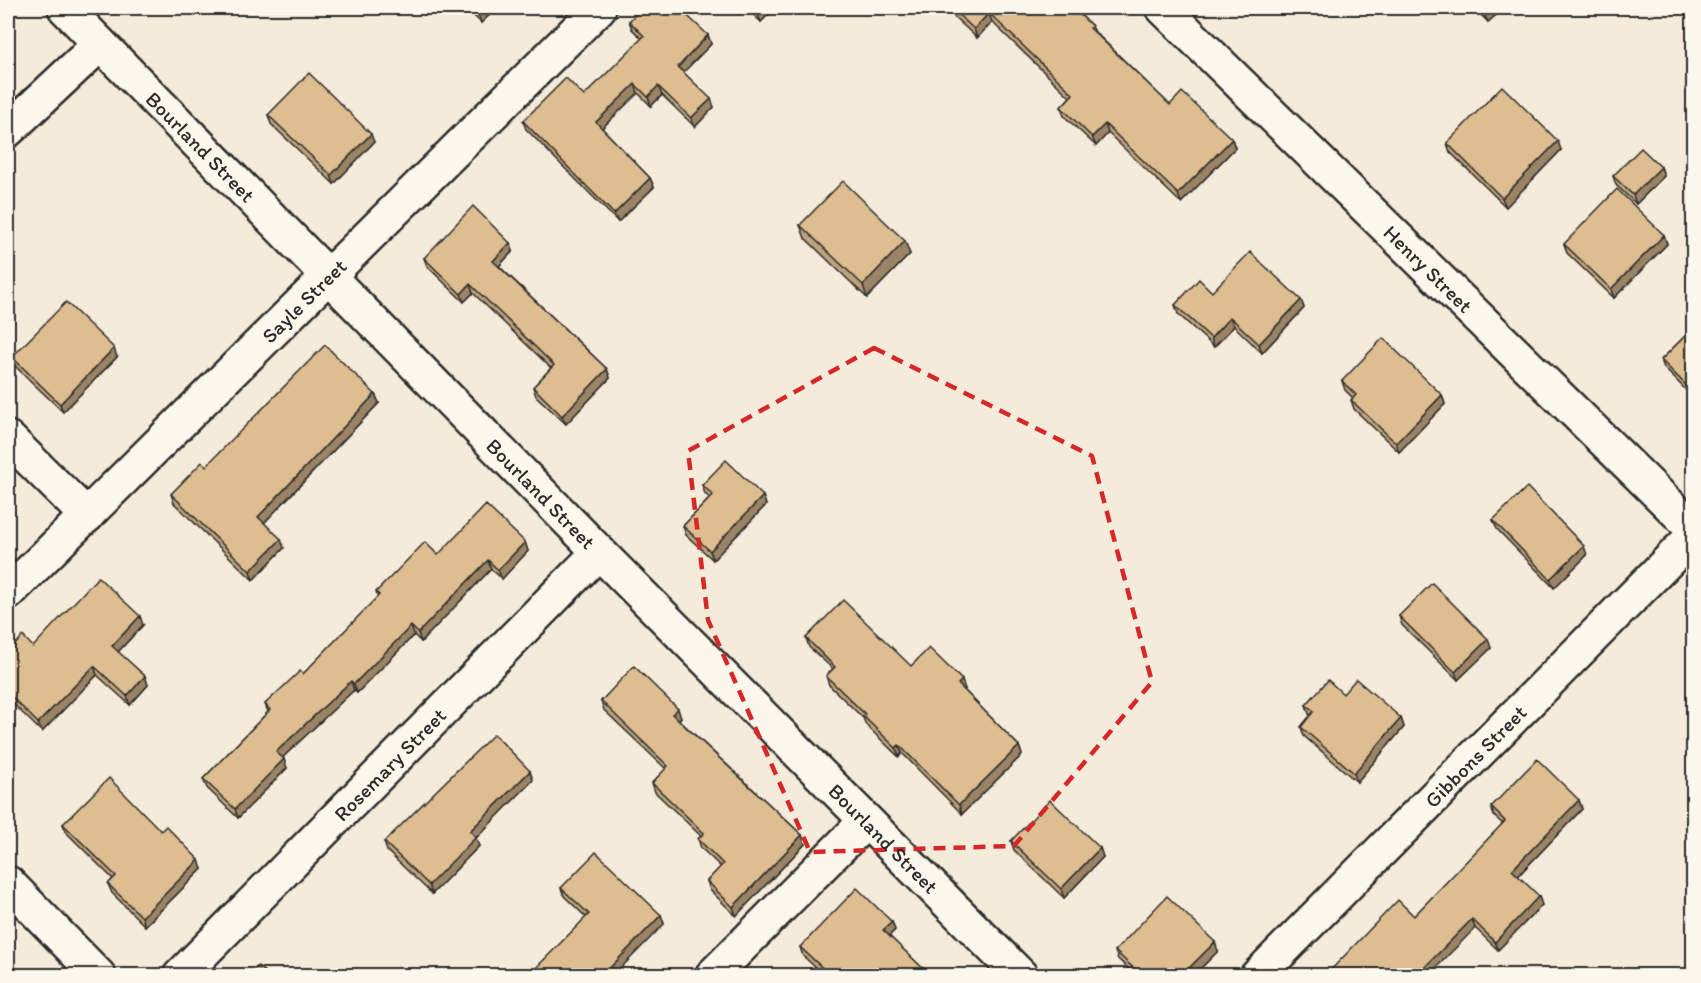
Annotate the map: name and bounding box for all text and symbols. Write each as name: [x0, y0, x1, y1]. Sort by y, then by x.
street label: Bourland Street: [141, 86, 261, 207]
street label: Henry Street: [1379, 219, 1478, 318]
street label: Sayle Street: [256, 253, 351, 348]
street label: Bourland Street: [482, 433, 601, 554]
street label: Gibbons Street: [1419, 699, 1531, 812]
street label: Rosemary Street: [328, 702, 451, 826]
street label: Bourland Street: [824, 778, 944, 898]

